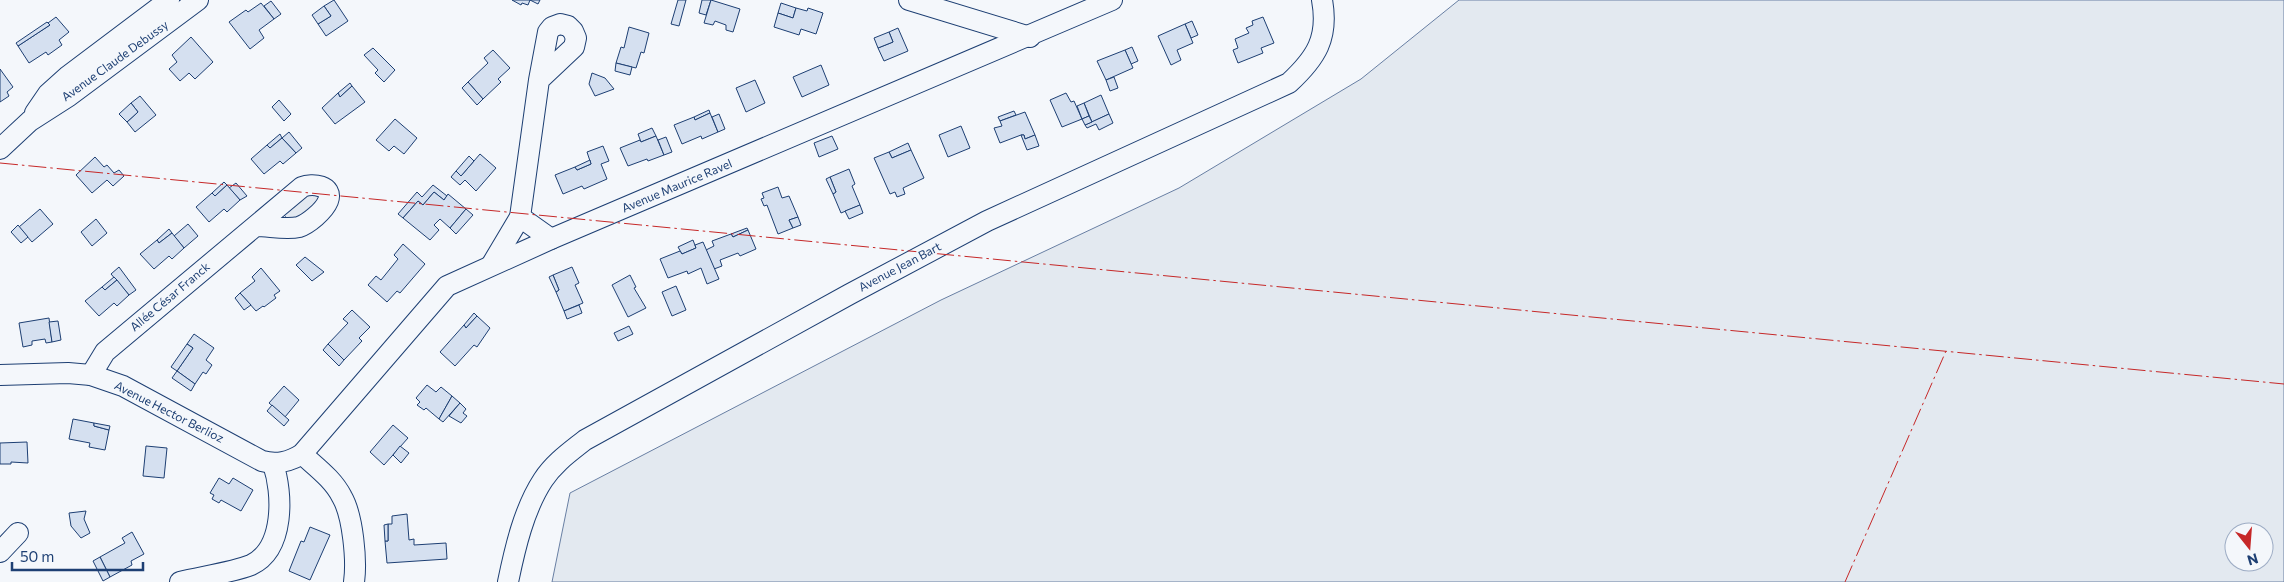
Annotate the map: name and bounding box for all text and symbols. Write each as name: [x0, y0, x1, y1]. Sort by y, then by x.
street label: Avenue Claude Debussy: [58, 17, 170, 103]
street label: Avenue Maurice Ravel: [619, 155, 734, 215]
street label: Avenue Jean Bart: [856, 238, 944, 295]
street label: Allée César Franck: [127, 259, 212, 334]
street label: Avenue Hector Berlioz: [112, 377, 226, 445]
north arrow: [2224, 522, 2274, 572]
scale bar: [12, 540, 144, 572]
text: 50 m: [20, 547, 54, 565]
text: N: [2245, 550, 2260, 570]

